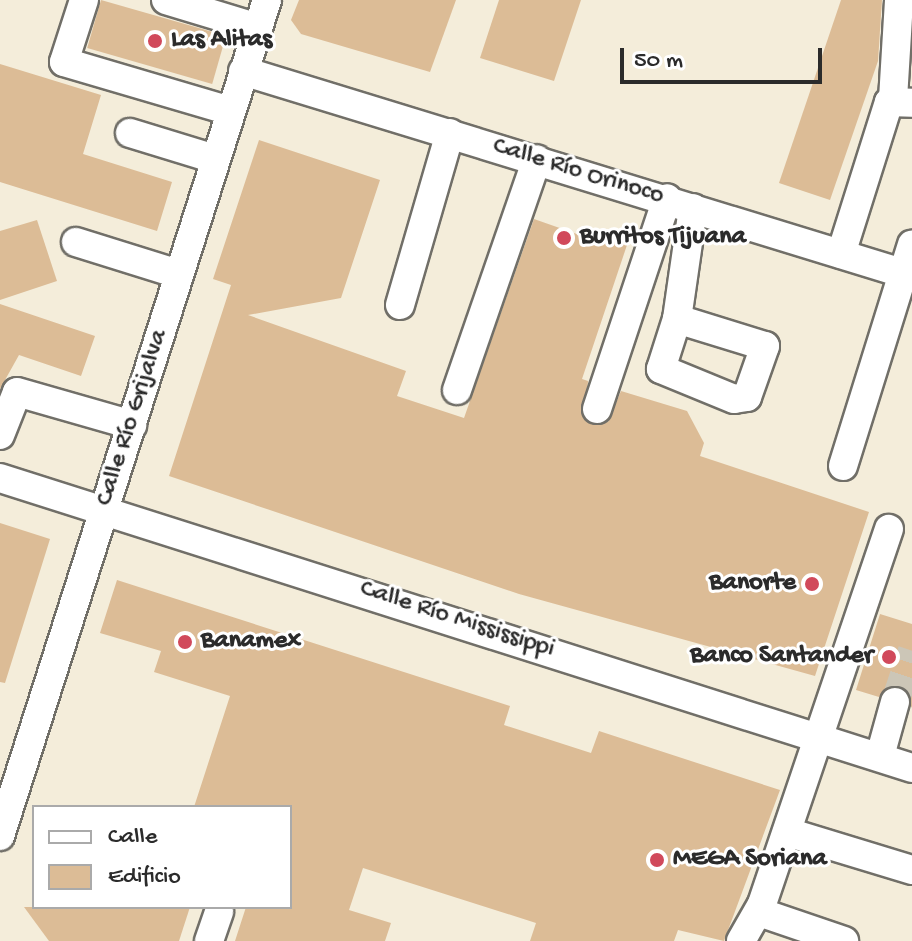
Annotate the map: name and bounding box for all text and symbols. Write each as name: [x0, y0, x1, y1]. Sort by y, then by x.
place label: Las Alitas: [171, 25, 272, 57]
marker: Las Alitas: [146, 32, 164, 50]
scale bar: [624, 32, 826, 82]
text: 50 m: [634, 47, 683, 76]
street label: Calle Río Orinoco: [489, 131, 667, 213]
place label: Burritos Tijuana: [580, 222, 746, 254]
marker: Burritos Tijuana: [555, 229, 573, 247]
street label: Calle Río Grijalva: [90, 326, 176, 510]
place label: Banorte: [709, 568, 796, 600]
street label: Calle Río Mississippi: [356, 574, 558, 666]
marker: Banorte: [803, 575, 821, 593]
place label: Banamex: [201, 626, 301, 658]
marker: Banamex: [176, 633, 194, 651]
place label: Banco Santander: [690, 641, 873, 673]
marker: Banco Santander: [880, 648, 898, 666]
legend: [32, 805, 292, 909]
text: Calle: [108, 823, 157, 852]
place label: MEGA Soriana: [673, 844, 827, 876]
marker: MEGA Soriana: [648, 851, 666, 869]
text: Edificio: [108, 863, 181, 892]

